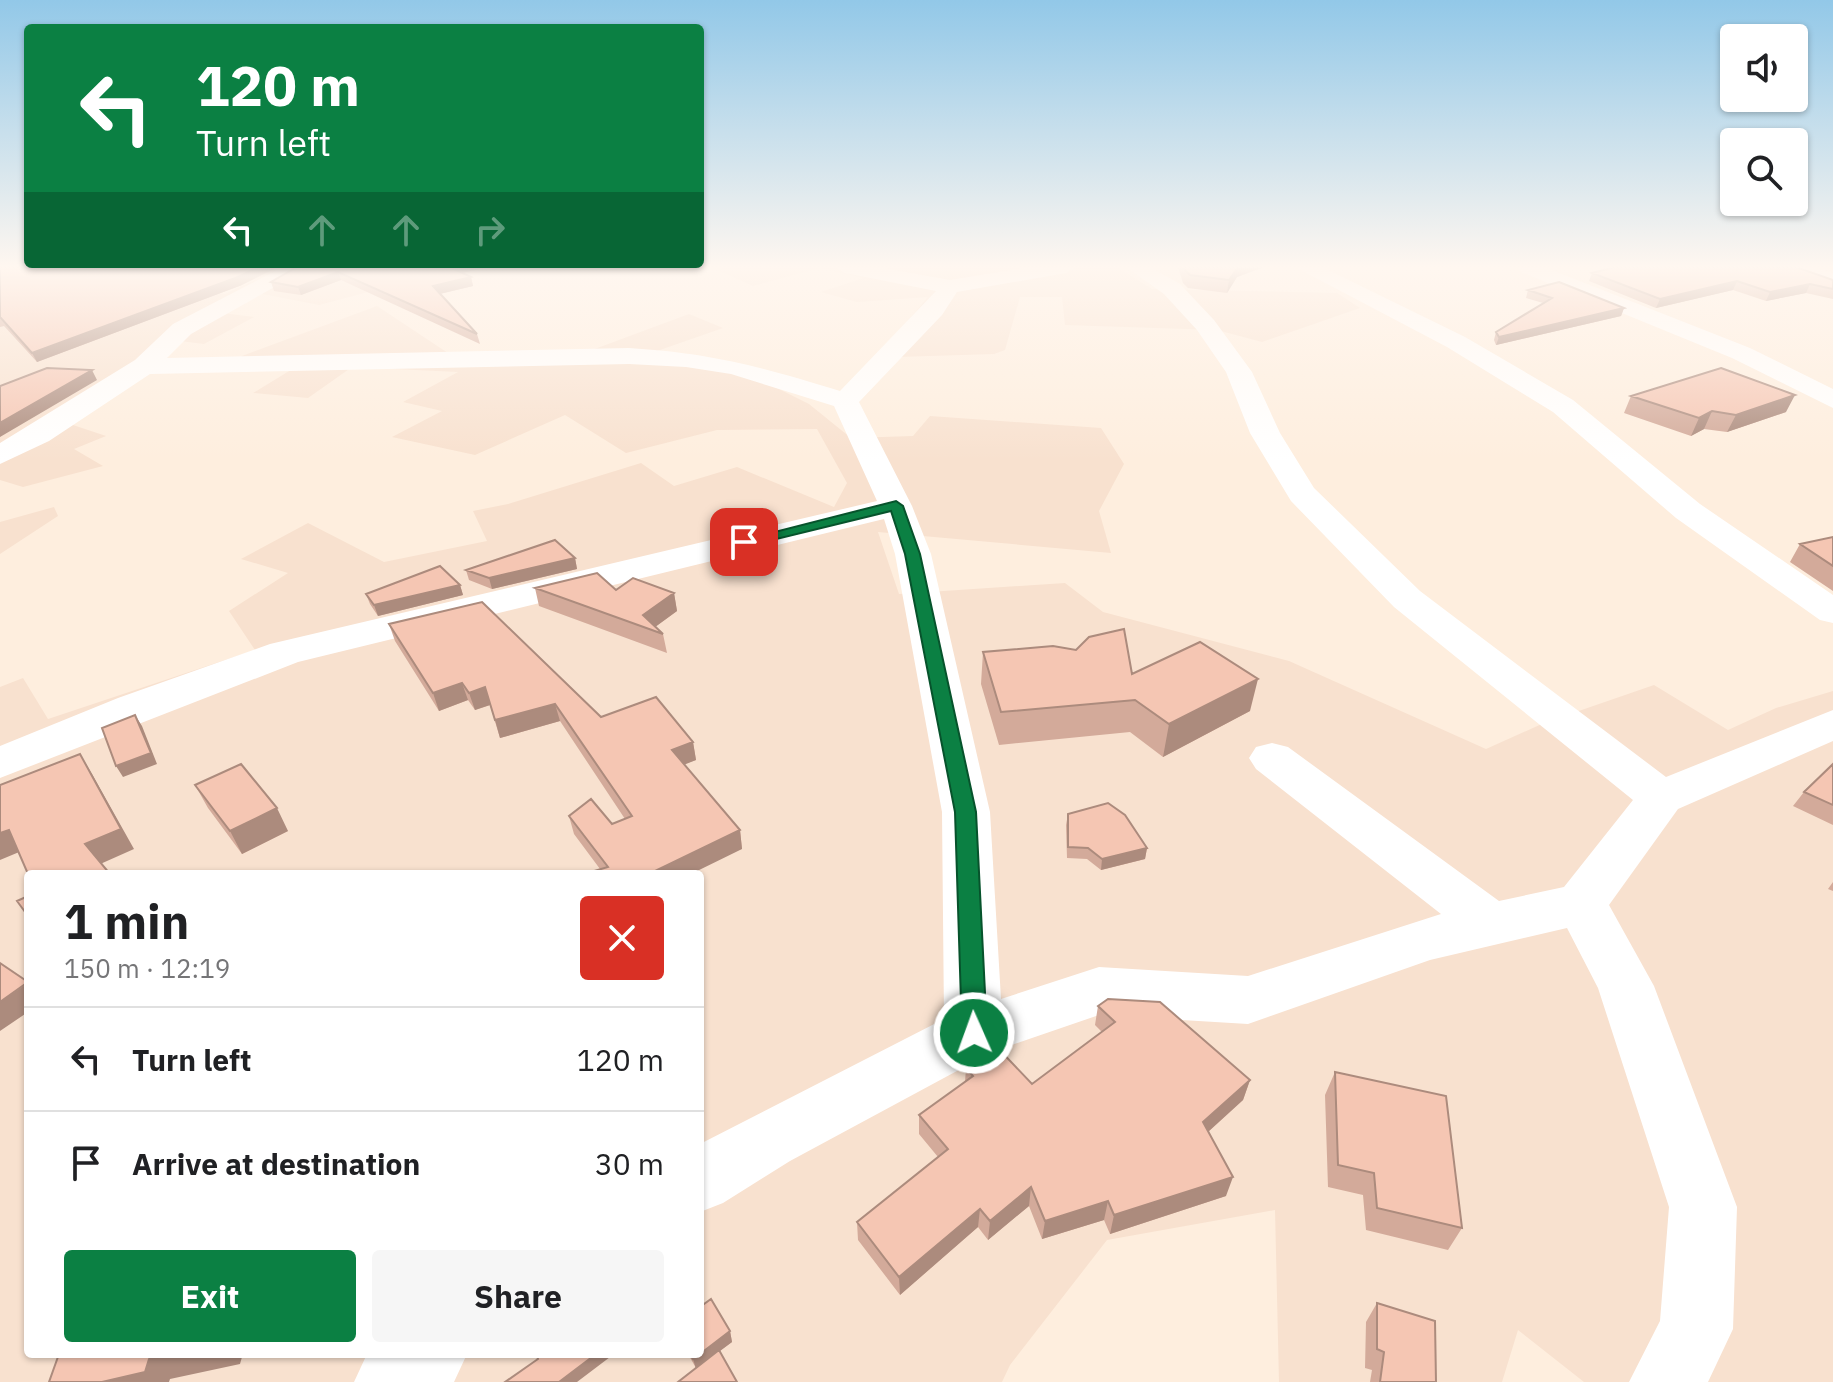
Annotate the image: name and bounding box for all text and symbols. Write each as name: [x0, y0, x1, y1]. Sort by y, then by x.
map controls: [1720, 24, 1808, 216]
button: sound: [1720, 24, 1808, 112]
text: 120 m: [196, 49, 360, 121]
icon: left: [64, 56, 168, 160]
text: Turn left: [196, 119, 331, 166]
button: search: [1720, 128, 1808, 216]
icon: left: [216, 208, 260, 252]
icon: ahead: [300, 208, 344, 252]
icon: ahead: [384, 208, 428, 252]
icon: right: [468, 208, 512, 252]
pin: [710, 508, 778, 576]
icon: arrive: [722, 520, 766, 564]
text: 1 min: [64, 890, 189, 952]
button: close: [580, 896, 664, 980]
text: 150 m · 12:19: [64, 951, 230, 985]
position arrow: [932, 991, 1016, 1075]
icon: left: [64, 1037, 108, 1081]
text: Turn left: [132, 1040, 251, 1079]
text: 120 m: [577, 1040, 664, 1079]
icon: arrive: [64, 1141, 108, 1185]
text: Arrive at destination: [132, 1144, 420, 1183]
text: 30 m: [595, 1144, 664, 1183]
button: Exit: [64, 1250, 356, 1342]
button: Share: [372, 1250, 664, 1342]

